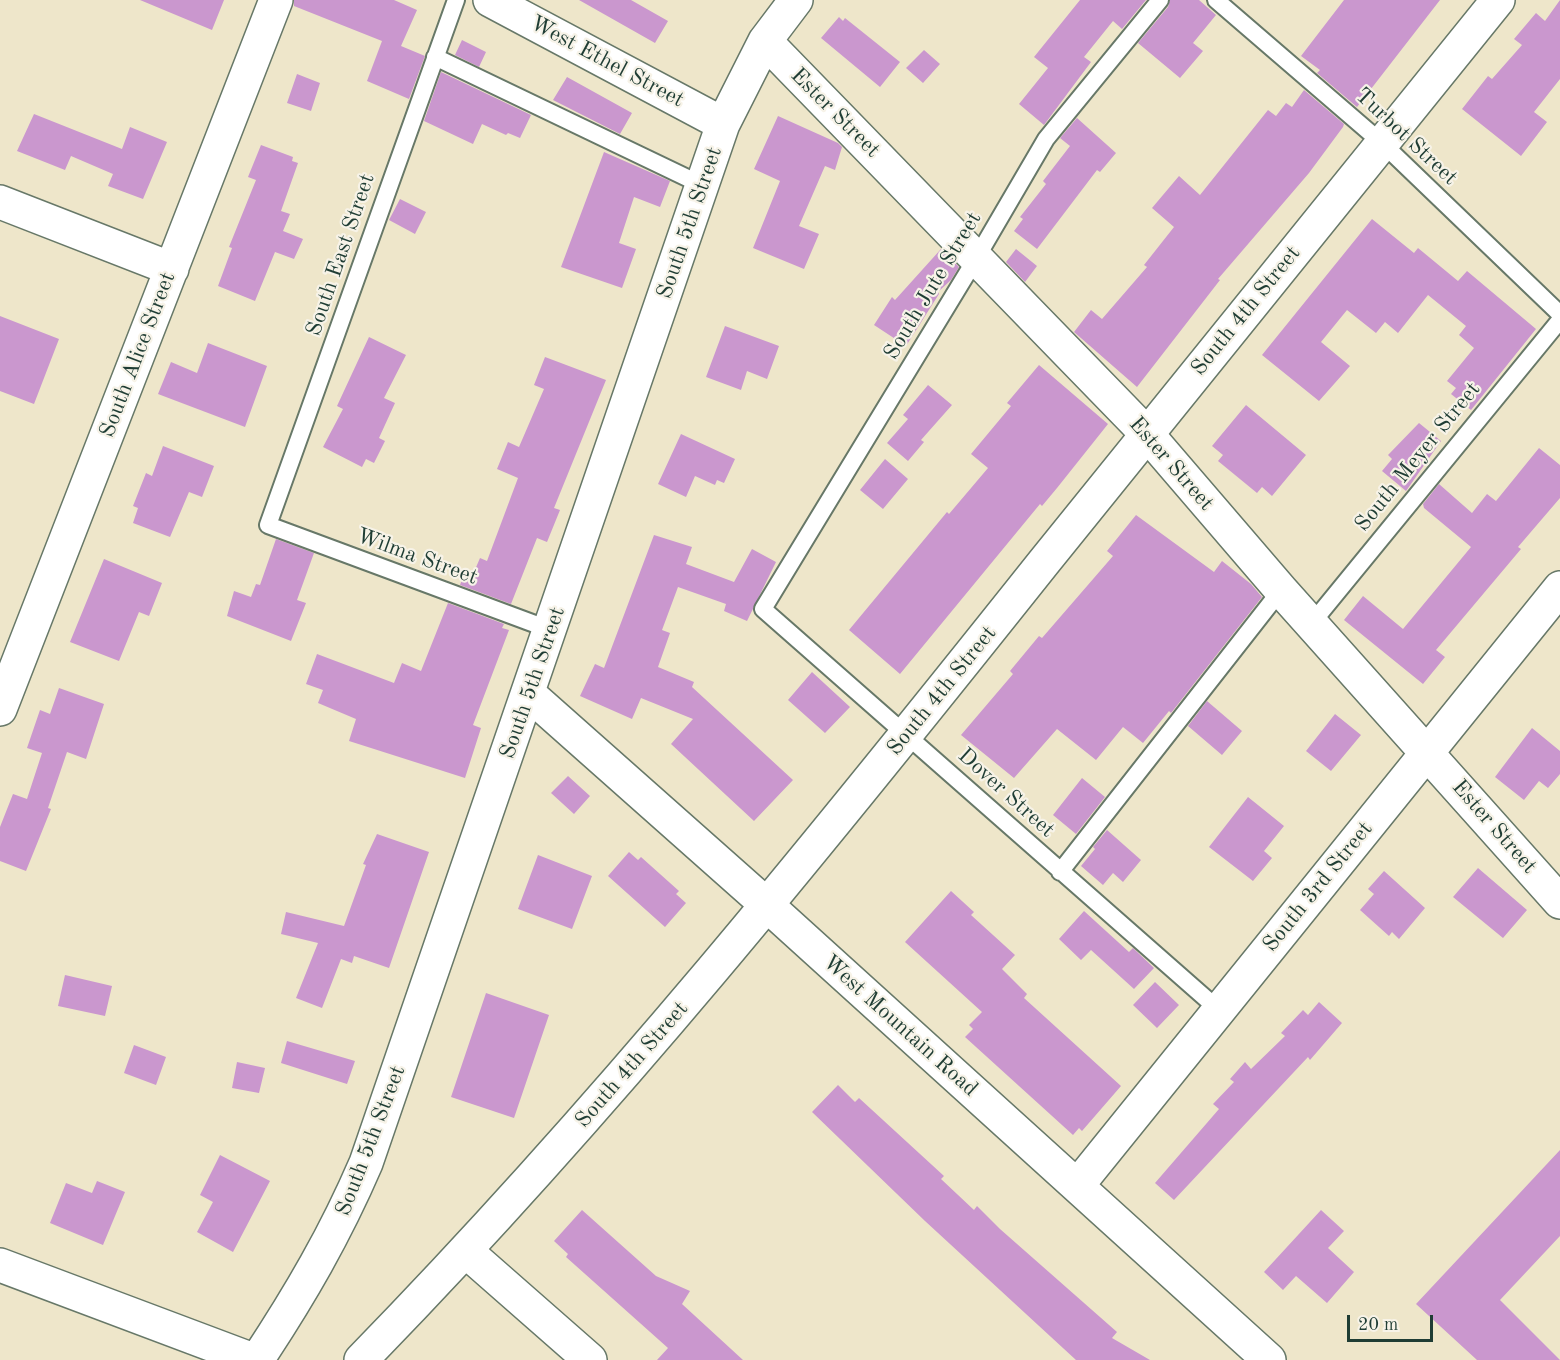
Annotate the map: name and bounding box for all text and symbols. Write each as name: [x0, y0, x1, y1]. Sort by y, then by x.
street label: West Ethel Street: [526, 10, 688, 114]
street label: Ester Street: [785, 63, 885, 163]
street label: Turbot Street: [1349, 83, 1463, 191]
street label: South 5th Street: [652, 144, 728, 302]
street label: South East Street: [301, 170, 381, 340]
street label: South Jute Street: [878, 207, 988, 365]
street label: South 4th Street: [1186, 241, 1306, 381]
street label: South Alice Street: [94, 269, 182, 441]
street label: South Meyer Street: [1350, 377, 1486, 537]
street label: Ester Street: [1123, 412, 1219, 516]
street label: Wilma Street: [353, 523, 481, 591]
street label: South 5th Street: [495, 604, 571, 762]
street label: South 4th Street: [882, 621, 1002, 761]
street label: Dover Street: [952, 743, 1060, 843]
street label: Ester Street: [1446, 775, 1542, 879]
street label: South 3rd Street: [1257, 817, 1379, 957]
street label: West Mountain Road: [817, 949, 983, 1103]
street label: South 4th Street: [570, 996, 694, 1134]
street label: South 5th Street: [330, 1062, 412, 1220]
scale bar: [1350, 1303, 1436, 1341]
text: 20 m: [1358, 1316, 1398, 1334]

